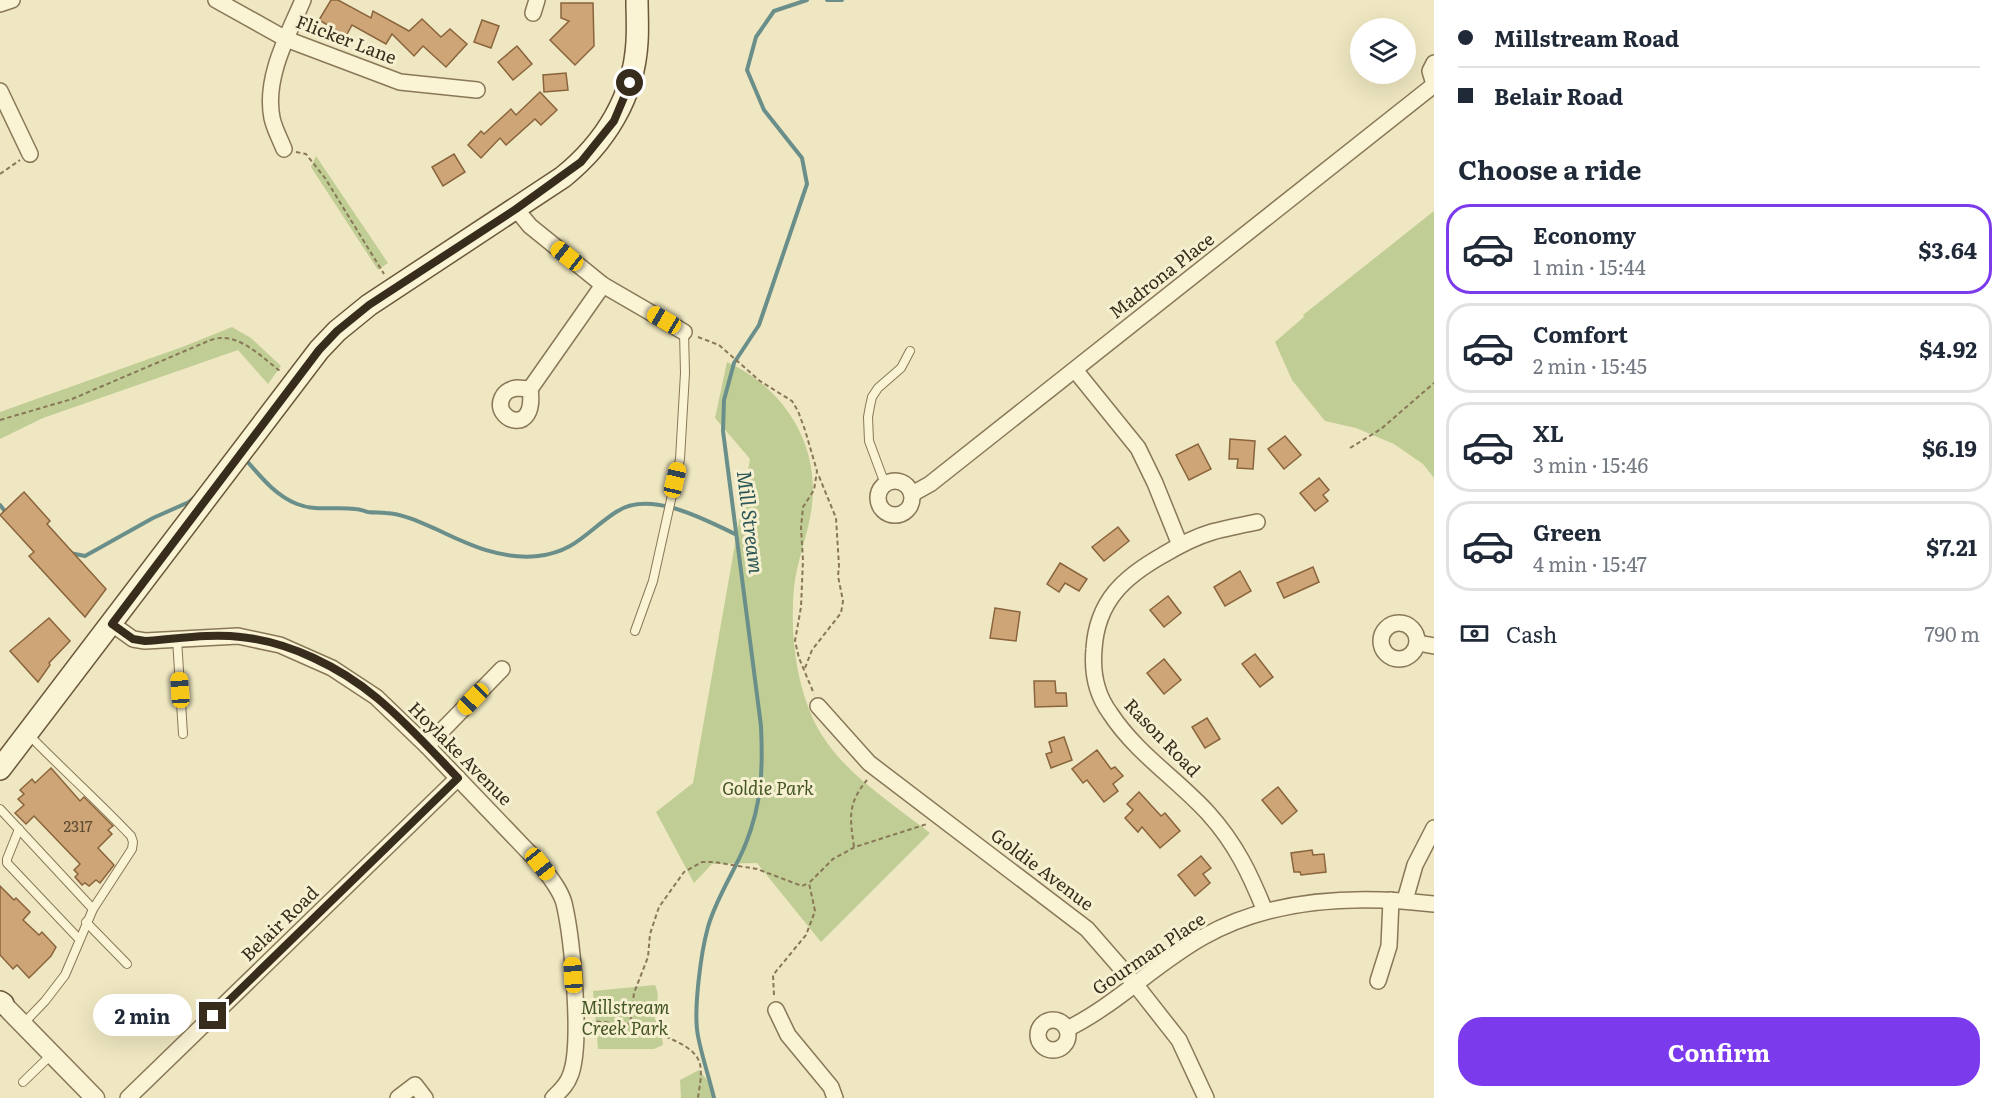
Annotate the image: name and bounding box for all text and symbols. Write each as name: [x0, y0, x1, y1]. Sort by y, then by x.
street label: Flicker Lane: [292, 7, 401, 70]
map controls: [1350, 18, 1416, 84]
button: layers: [1350, 18, 1416, 84]
text: Millstream Road: [1494, 21, 1679, 54]
route start: [616, 69, 643, 96]
text: Belair Road: [1494, 79, 1623, 112]
text: Choose a ride: [1458, 148, 1641, 188]
text: Economy: [1533, 218, 1636, 251]
icon: car: [1461, 222, 1515, 276]
street label: Madrona Place: [1103, 225, 1219, 324]
text: $3.64: [1918, 233, 1977, 266]
car: [547, 238, 587, 274]
text: 1 min · 15:44: [1533, 251, 1646, 281]
car: [644, 303, 684, 337]
text: Comfort: [1533, 317, 1628, 350]
icon: car: [1461, 321, 1515, 375]
text: $4.92: [1919, 332, 1977, 365]
text: 2 min · 15:45: [1533, 350, 1647, 380]
text: XL: [1533, 416, 1564, 449]
icon: car: [1461, 420, 1515, 474]
text: $6.19: [1922, 431, 1977, 464]
text: 3 min · 15:46: [1533, 449, 1648, 479]
car: [662, 460, 688, 500]
water label: Mill Stream: [731, 468, 773, 576]
text: Green: [1533, 515, 1602, 548]
icon: car: [1461, 519, 1515, 573]
text: $7.21: [1926, 530, 1977, 563]
text: 4 min · 15:47: [1533, 548, 1647, 578]
icon: cash: [1458, 617, 1491, 650]
text: Cash: [1506, 617, 1557, 650]
text: 790 m: [1924, 618, 1980, 648]
car: [170, 671, 190, 709]
car: [454, 680, 492, 718]
street label: Rason Road: [1119, 692, 1208, 782]
street label: Hoylake Avenue: [403, 695, 519, 811]
park label: Goldie Park: [722, 774, 814, 801]
house number: 2317: [64, 814, 93, 837]
street label: Goldie Avenue: [986, 821, 1100, 917]
car: [522, 844, 558, 884]
street label: Belair Road: [234, 879, 324, 967]
street label: Gourman Place: [1086, 905, 1210, 1001]
car: [563, 956, 583, 994]
park label: Millstream Creek Park: [581, 993, 670, 1041]
callout: 2 min: [93, 995, 192, 1037]
text: 2 min: [115, 1000, 170, 1030]
route end: [199, 1002, 226, 1029]
button: Confirm: [1458, 1017, 1980, 1086]

